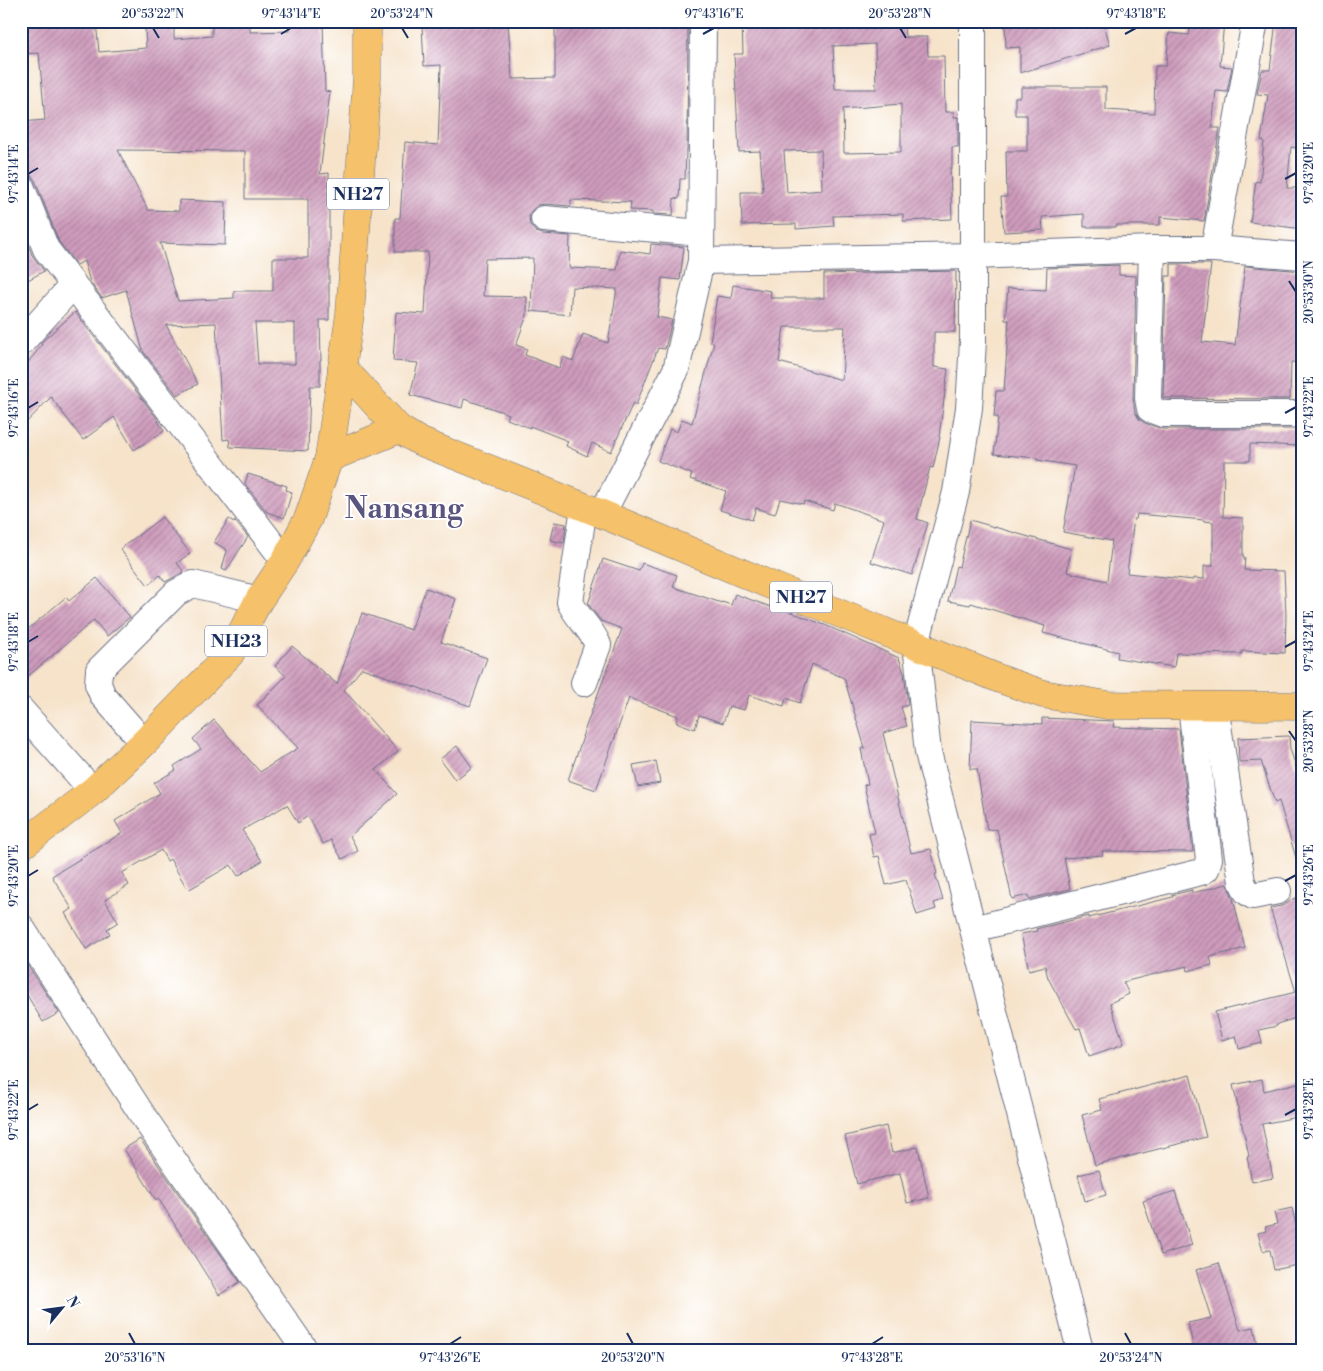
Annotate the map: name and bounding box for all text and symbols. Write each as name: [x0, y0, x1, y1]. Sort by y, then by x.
text: 20°53'22"N: [122, 7, 184, 22]
text: 97°43'14"E: [262, 7, 321, 22]
text: 20°53'24"N: [371, 7, 433, 22]
text: 97°43'16"E: [684, 7, 744, 22]
text: 20°53'28"N: [869, 7, 932, 22]
text: 97°43'18"E: [1106, 7, 1166, 22]
text: 97°43'20"E: [1302, 142, 1317, 204]
text: 97°43'14"E: [7, 145, 22, 204]
road number: NH27: [327, 178, 389, 210]
text: 20°53'30"N: [1302, 260, 1317, 324]
text: 97°43'22"E: [1302, 377, 1317, 437]
text: 97°43'16"E: [7, 378, 22, 438]
district label: Nansang: [345, 491, 464, 528]
road number: NH27: [770, 582, 832, 612]
text: 97°43'24"E: [1302, 610, 1317, 672]
text: 97°43'18"E: [7, 612, 22, 672]
road number: NH23: [205, 626, 267, 656]
text: 20°53'28"N: [1302, 709, 1317, 772]
text: 97°43'26"E: [1302, 844, 1317, 906]
text: 97°43'20"E: [7, 845, 22, 907]
text: 97°43'28"E: [1302, 1078, 1317, 1140]
text: 97°43'22"E: [7, 1080, 22, 1140]
north arrow: [38, 1284, 88, 1334]
text: N: [62, 1293, 83, 1311]
text: 20°53'16"N: [105, 1351, 165, 1366]
text: 97°43'26"E: [419, 1351, 481, 1366]
text: 20°53'20"N: [601, 1351, 665, 1366]
text: 97°43'28"E: [841, 1351, 903, 1366]
text: 20°53'24"N: [1100, 1351, 1162, 1366]

